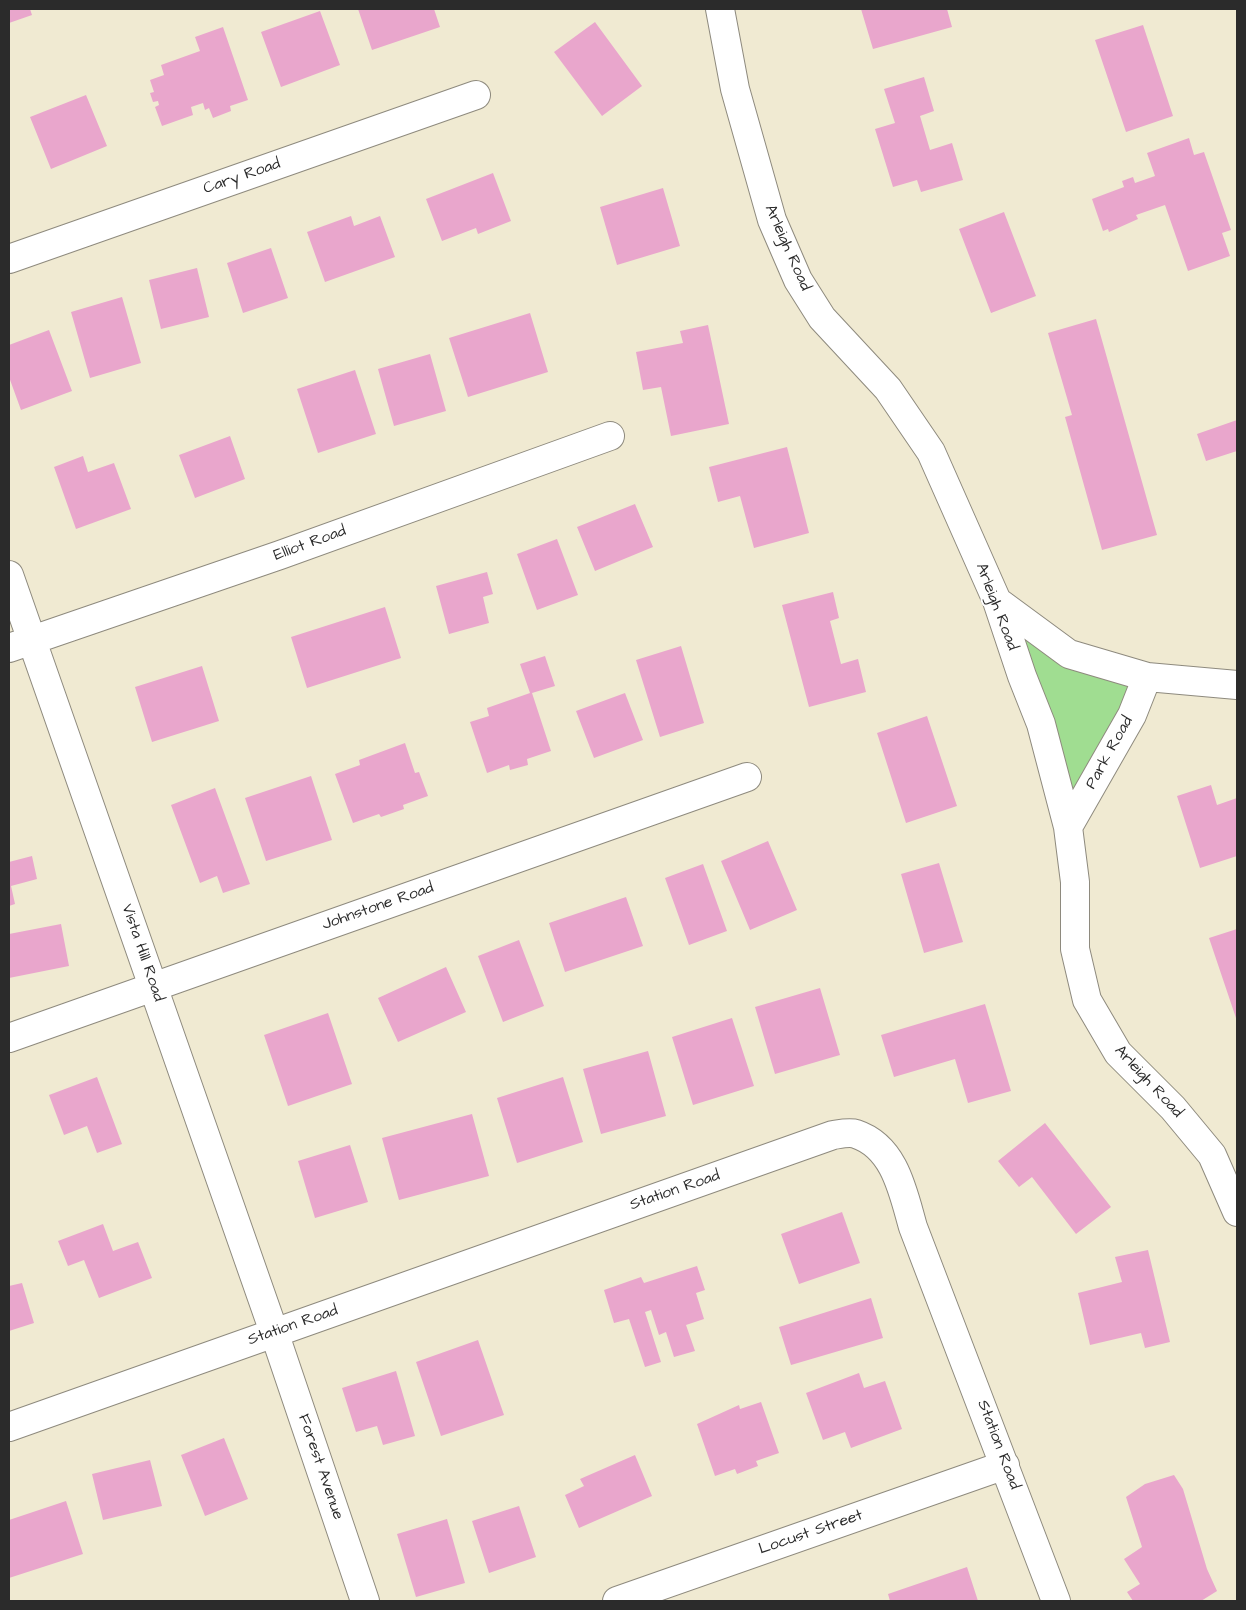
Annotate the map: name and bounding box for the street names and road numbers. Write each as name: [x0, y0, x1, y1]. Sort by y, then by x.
street label: Cary Road: [201, 155, 283, 199]
street label: Arleigh Road: [760, 202, 814, 294]
street label: Elliot Road: [271, 522, 349, 566]
street label: Arleigh Road: [971, 561, 1021, 653]
street label: Park Road: [1082, 713, 1138, 793]
street label: Johnstone Road: [320, 879, 436, 935]
street label: Vista Hill Road: [116, 902, 168, 1004]
street label: Arleigh Road: [1110, 1042, 1186, 1122]
street label: Station Road: [627, 1167, 723, 1215]
street label: Station Road: [245, 1302, 341, 1350]
street label: Station Road: [972, 1398, 1024, 1492]
street label: Forest Avenue: [293, 1412, 347, 1522]
street label: Locust Street: [757, 1506, 865, 1560]

